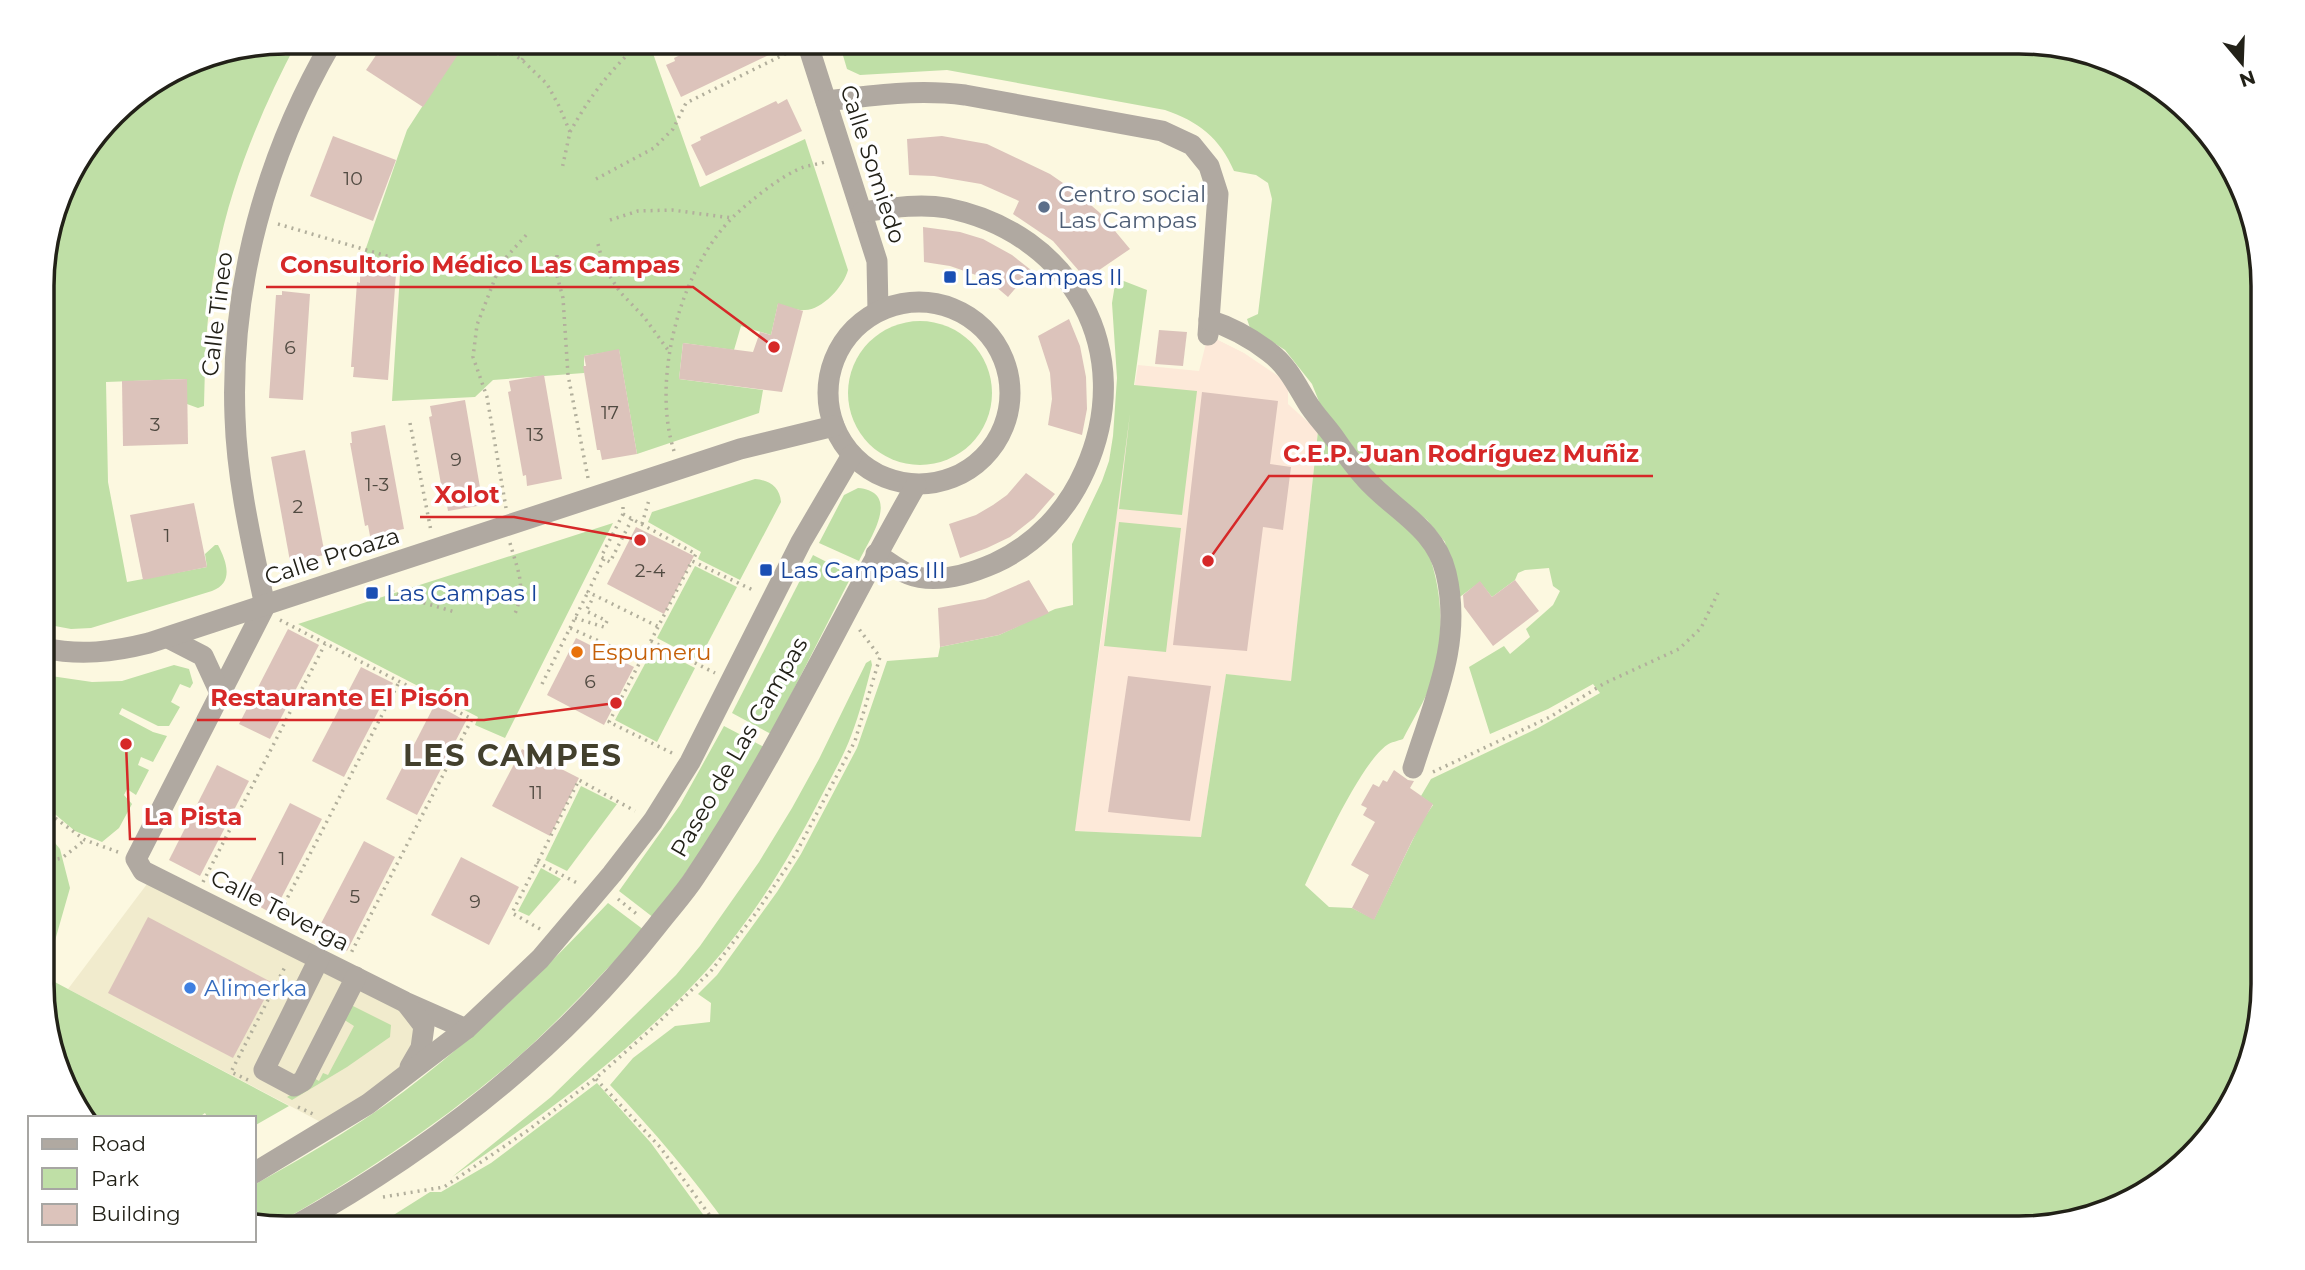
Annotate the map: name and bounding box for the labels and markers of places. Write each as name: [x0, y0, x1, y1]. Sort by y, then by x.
place label: Centro social Las Campas: [1058, 180, 1206, 234]
marker: Centro social Las Campas: [1036, 199, 1052, 215]
callout: Consultorio Médico Las Campas: [266, 242, 693, 287]
place label: Las Campas II: [964, 263, 1123, 291]
marker: Las Campas II: [942, 269, 958, 285]
callout: C.E.P. Juan Rodríguez Muñiz: [1269, 431, 1653, 476]
callout: Xolot: [420, 472, 514, 517]
place label: Las Campas III: [780, 556, 946, 584]
marker: Las Campas III: [758, 562, 774, 578]
place label: Las Campas I: [386, 579, 538, 607]
marker: Las Campas I: [364, 585, 380, 601]
place label: Espumeru: [591, 638, 711, 666]
marker: Espumeru: [569, 644, 585, 660]
callout: Restaurante El Pisón: [197, 675, 484, 720]
callout: La Pista: [130, 794, 256, 839]
place label: Alimerka: [204, 974, 307, 1002]
marker: Alimerka: [182, 980, 198, 996]

